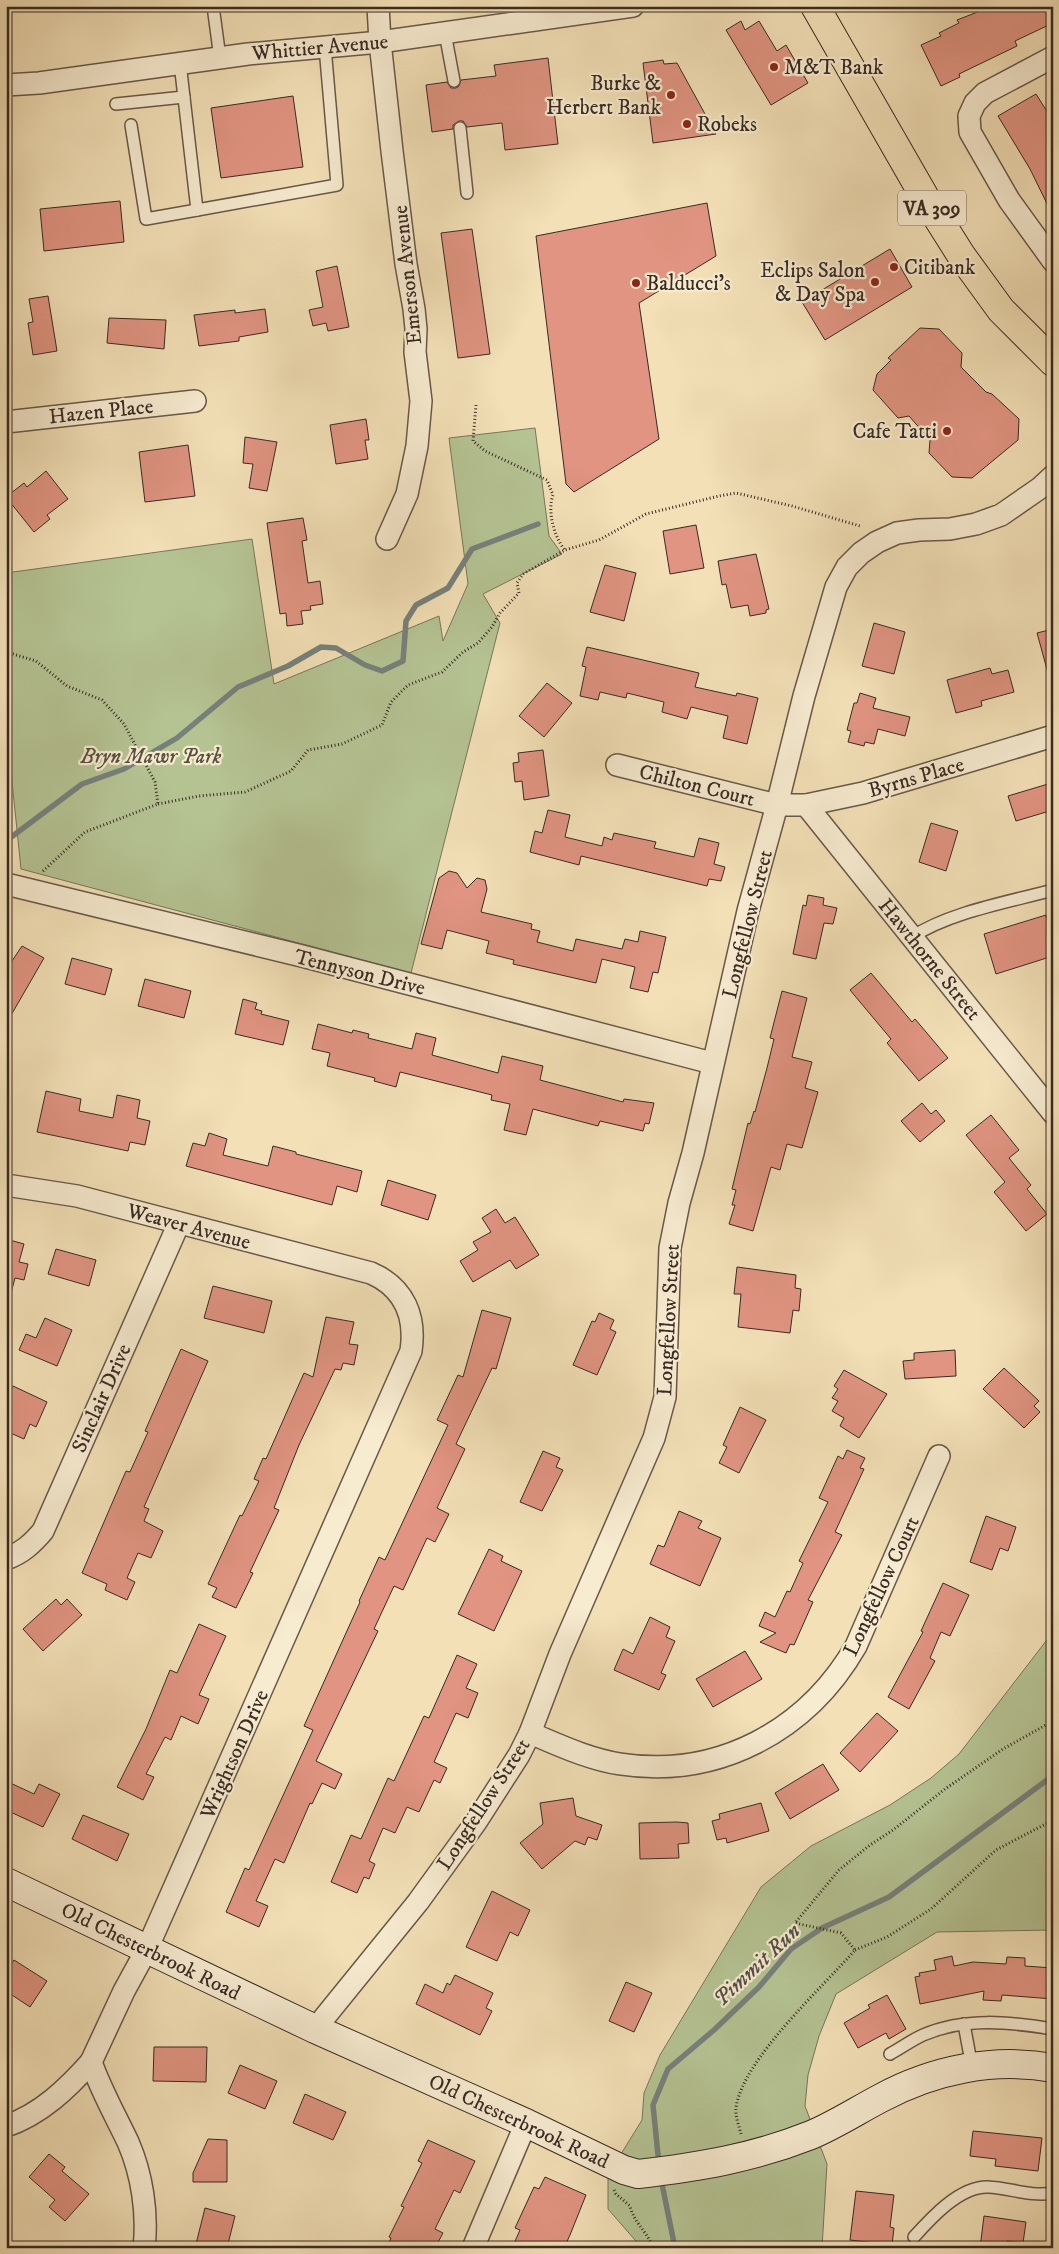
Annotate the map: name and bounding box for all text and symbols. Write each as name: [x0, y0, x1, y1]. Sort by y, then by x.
street label: Whittier Avenue: [250, 29, 390, 67]
place label: M&T Bank: [784, 55, 884, 81]
marker: M&T Bank: [768, 61, 780, 73]
place label: Burke & Herbert Bank: [546, 71, 662, 121]
marker: Burke & Herbert Bank: [665, 89, 677, 101]
place label: Robeks: [697, 112, 757, 138]
marker: Robeks: [681, 118, 693, 130]
road number: VA 309: [898, 190, 966, 226]
street label: Emerson Avenue: [388, 203, 428, 346]
place label: Citibank: [904, 255, 976, 281]
place label: Eclips Salon & Day Spa: [760, 258, 865, 308]
marker: Citibank: [888, 261, 900, 273]
place label: Balducci's: [646, 271, 731, 297]
marker: Eclips Salon & Day Spa: [869, 276, 881, 288]
marker: Balducci's: [630, 277, 642, 289]
street label: Hazen Place: [48, 394, 155, 430]
place label: Cafe Tatti: [852, 419, 937, 445]
marker: Cafe Tatti: [941, 425, 953, 437]
park label: Bryn Mawr Park: [80, 744, 222, 770]
street label: Byrns Place: [865, 752, 968, 804]
street label: Chilton Court: [636, 759, 757, 813]
street label: Longfellow Street: [717, 847, 779, 1001]
street label: Hawthorne Street: [872, 893, 986, 1026]
street label: Tennyson Drive: [292, 944, 428, 1002]
street label: Weaver Avenue: [123, 1198, 254, 1256]
street label: Longfellow Street: [652, 1243, 686, 1397]
street label: Sinclair Drive: [66, 1340, 138, 1457]
street label: Longfellow Court: [838, 1512, 926, 1661]
street label: Wrightson Drive: [194, 1686, 275, 1824]
street label: Longfellow Street: [431, 1733, 536, 1875]
street label: Old Chesterbrook Road: [57, 1897, 245, 2007]
water label: Pimmit Run: [708, 1918, 806, 2012]
street label: Old Chesterbrook Road: [424, 2069, 613, 2175]

